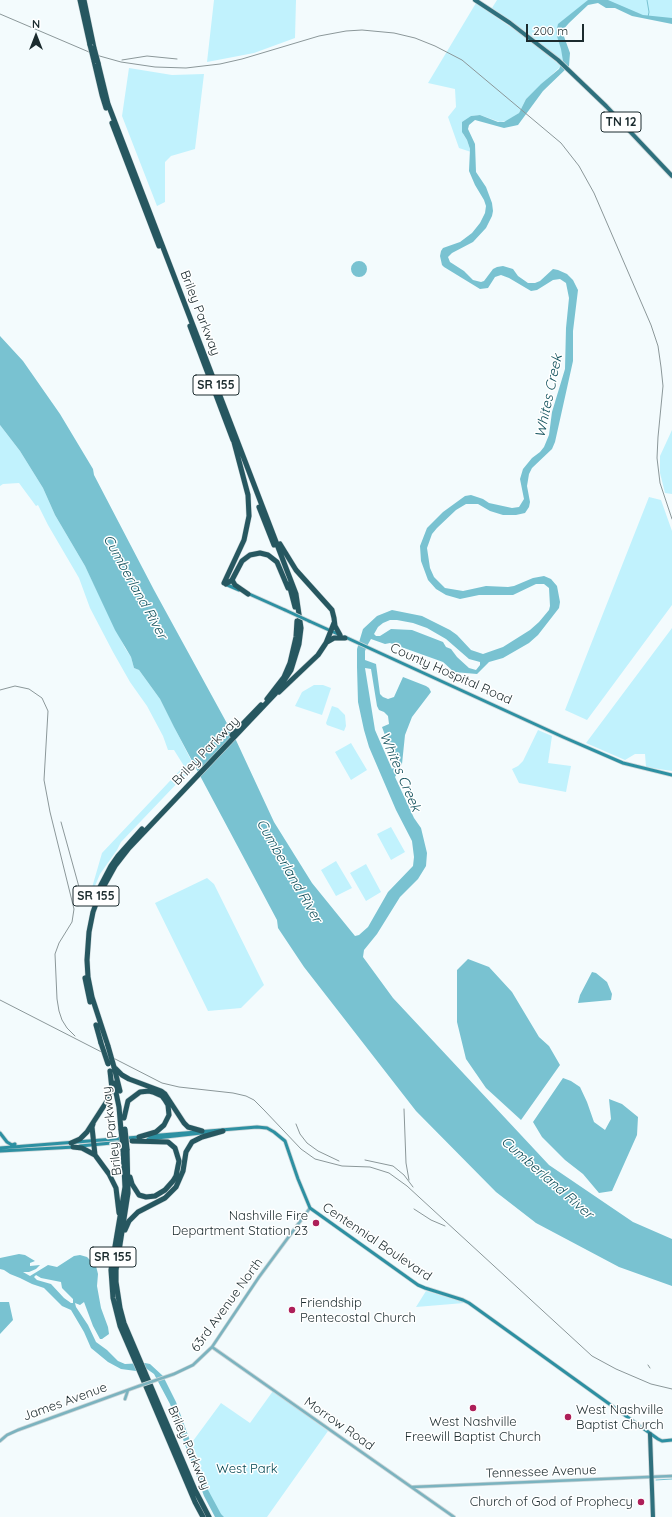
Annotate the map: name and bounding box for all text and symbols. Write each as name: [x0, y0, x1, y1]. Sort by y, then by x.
north arrow: [16, 16, 56, 56]
scale bar: [528, 16, 586, 42]
text: N: [32, 17, 40, 31]
text: 200 m: [533, 23, 568, 38]
road number: TN 12: [601, 112, 641, 132]
street label: Briley Parkway: [177, 268, 223, 358]
water label: Whites Creek: [532, 353, 566, 439]
road number: SR 155: [193, 375, 239, 395]
water label: Cumberland River: [99, 532, 171, 642]
street label: County Hospital Road: [388, 640, 514, 708]
street label: Briley Parkway: [169, 713, 243, 789]
water label: Whites Creek: [376, 730, 424, 814]
water label: Cumberland River: [253, 816, 325, 926]
road number: SR 155: [73, 886, 119, 906]
street label: Briley Parkway: [99, 1085, 125, 1177]
water label: Cumberland River: [497, 1133, 597, 1223]
street label: Centennial Boulevard: [319, 1200, 435, 1284]
place label: Nashville Fire Department Station 23: [172, 1208, 308, 1239]
marker: Nashville Fire Department Station 23: [311, 1218, 321, 1228]
road number: SR 155: [90, 1247, 136, 1267]
street label: 63rd Avenue North: [188, 1255, 266, 1355]
place label: Friendship Pentecostal Church: [300, 1295, 416, 1326]
marker: Friendship Pentecostal Church: [287, 1305, 297, 1315]
street label: James Avenue: [21, 1380, 109, 1424]
street label: Morrow Road: [301, 1394, 377, 1454]
place label: West Nashville Baptist Church: [576, 1402, 664, 1433]
marker: West Nashville Freewill Baptist Church: [468, 1403, 478, 1413]
street label: Briley Parkway: [164, 1404, 214, 1492]
marker: West Nashville Baptist Church: [563, 1412, 573, 1422]
place label: West Nashville Freewill Baptist Church: [405, 1414, 541, 1445]
park label: West Park: [216, 1461, 278, 1477]
street label: Tennessee Avenue: [485, 1462, 597, 1482]
place label: Church of God of Prophecy: [470, 1494, 633, 1510]
marker: Church of God of Prophecy: [636, 1497, 646, 1507]

